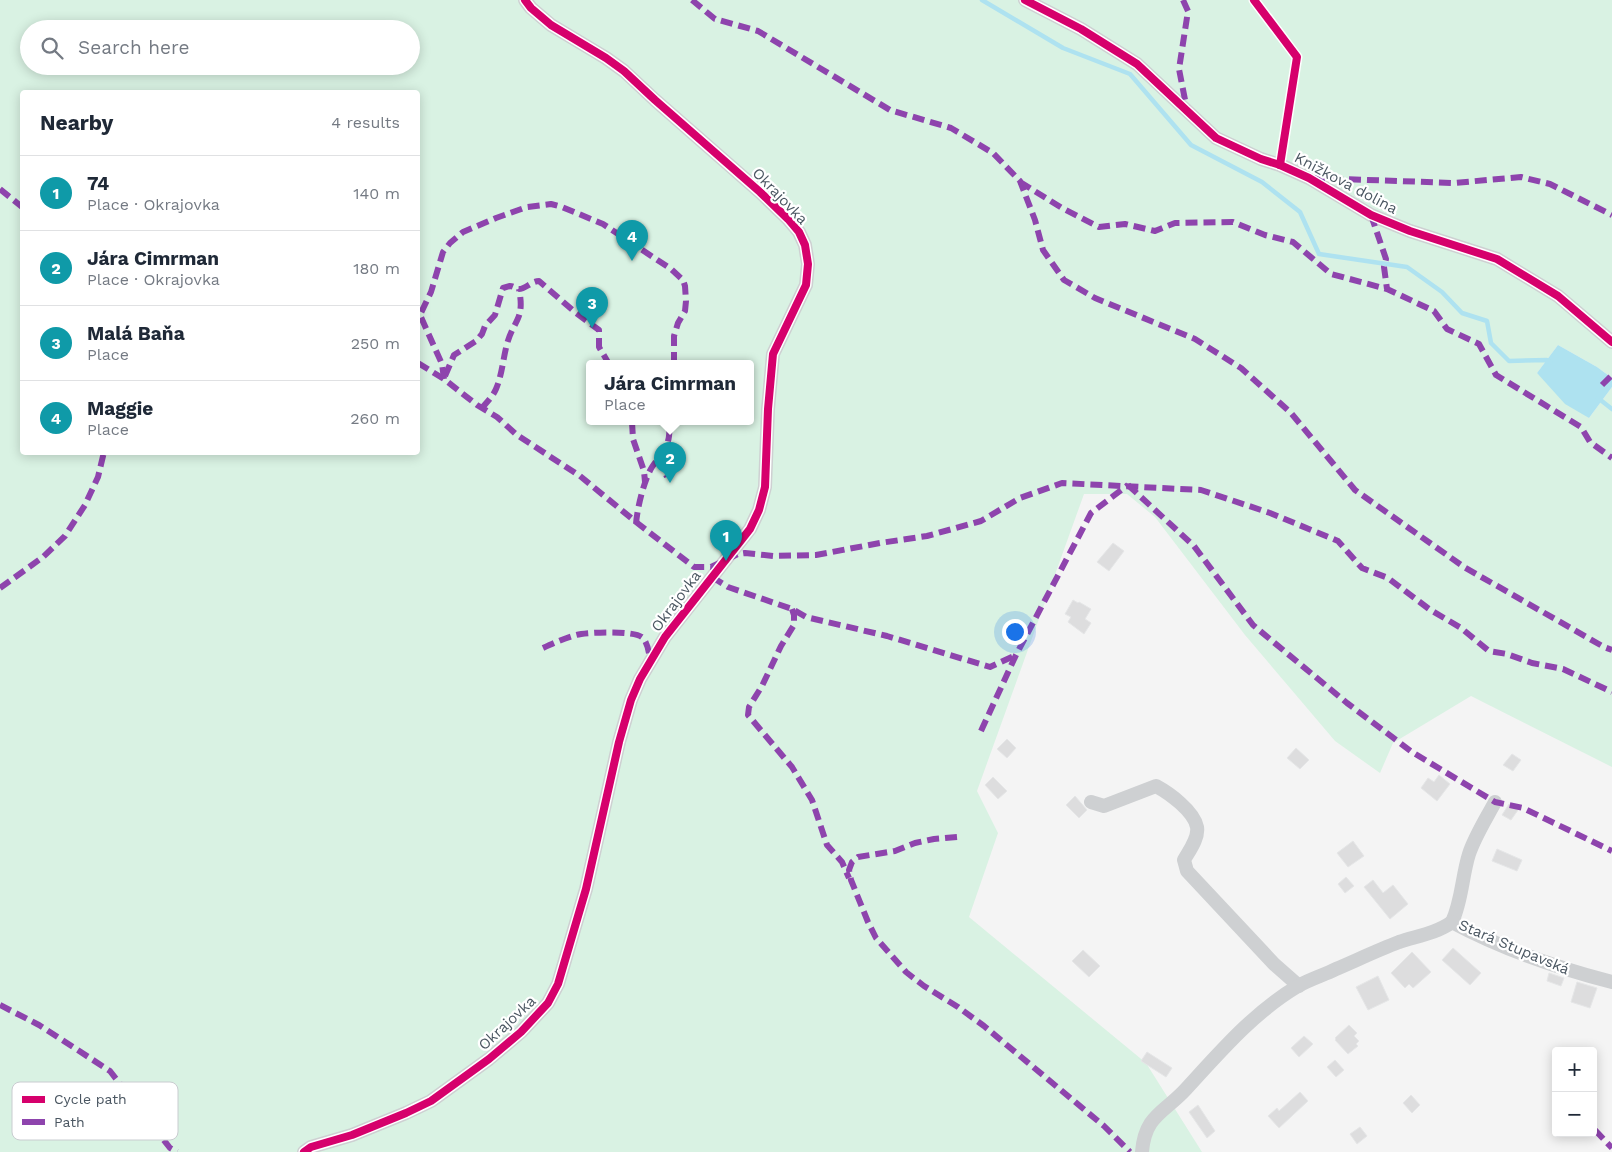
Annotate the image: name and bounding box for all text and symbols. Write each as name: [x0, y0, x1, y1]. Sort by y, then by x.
search box: [20, 20, 420, 75]
icon: search: [38, 34, 66, 62]
text: Search here: [78, 36, 189, 59]
text: Nearby: [40, 110, 113, 135]
text: 4 results: [331, 113, 400, 132]
street label: Knižkova dolina: [1291, 148, 1401, 218]
street label: Okrajovka: [749, 164, 812, 228]
text: 74: [87, 172, 109, 195]
text: 1: [53, 184, 59, 203]
text: 140 m: [353, 184, 400, 203]
text: Place · Okrajovka: [87, 195, 220, 214]
pin: 4: [616, 220, 648, 261]
text: Jára Cimrman: [87, 247, 219, 270]
text: 2: [51, 259, 61, 278]
text: 180 m: [353, 259, 400, 278]
text: Place · Okrajovka: [87, 270, 220, 289]
pin: 3: [576, 287, 608, 328]
text: Malá Baňa: [87, 322, 185, 345]
text: 3: [51, 334, 61, 353]
text: 250 m: [351, 334, 400, 353]
text: Place: [87, 345, 129, 364]
popup: [586, 360, 754, 425]
text: Jára Cimrman: [604, 372, 736, 395]
text: Place: [604, 395, 646, 414]
text: Maggie: [87, 397, 153, 420]
text: 4: [51, 409, 61, 428]
text: 260 m: [350, 409, 400, 428]
text: Place: [87, 420, 129, 439]
pin: 2: [654, 442, 686, 483]
pin: 1: [710, 520, 742, 561]
street label: Okrajovka: [647, 567, 705, 635]
your location: [1002, 619, 1028, 645]
street label: Stará Stupavská: [1456, 916, 1573, 979]
street label: Okrajovka: [475, 992, 540, 1054]
map controls: [1552, 1047, 1597, 1137]
button: +: [1552, 1047, 1597, 1092]
legend: [12, 1082, 178, 1140]
text: Cycle path: [54, 1091, 127, 1107]
button: −: [1552, 1092, 1597, 1137]
text: Path: [54, 1114, 85, 1130]

